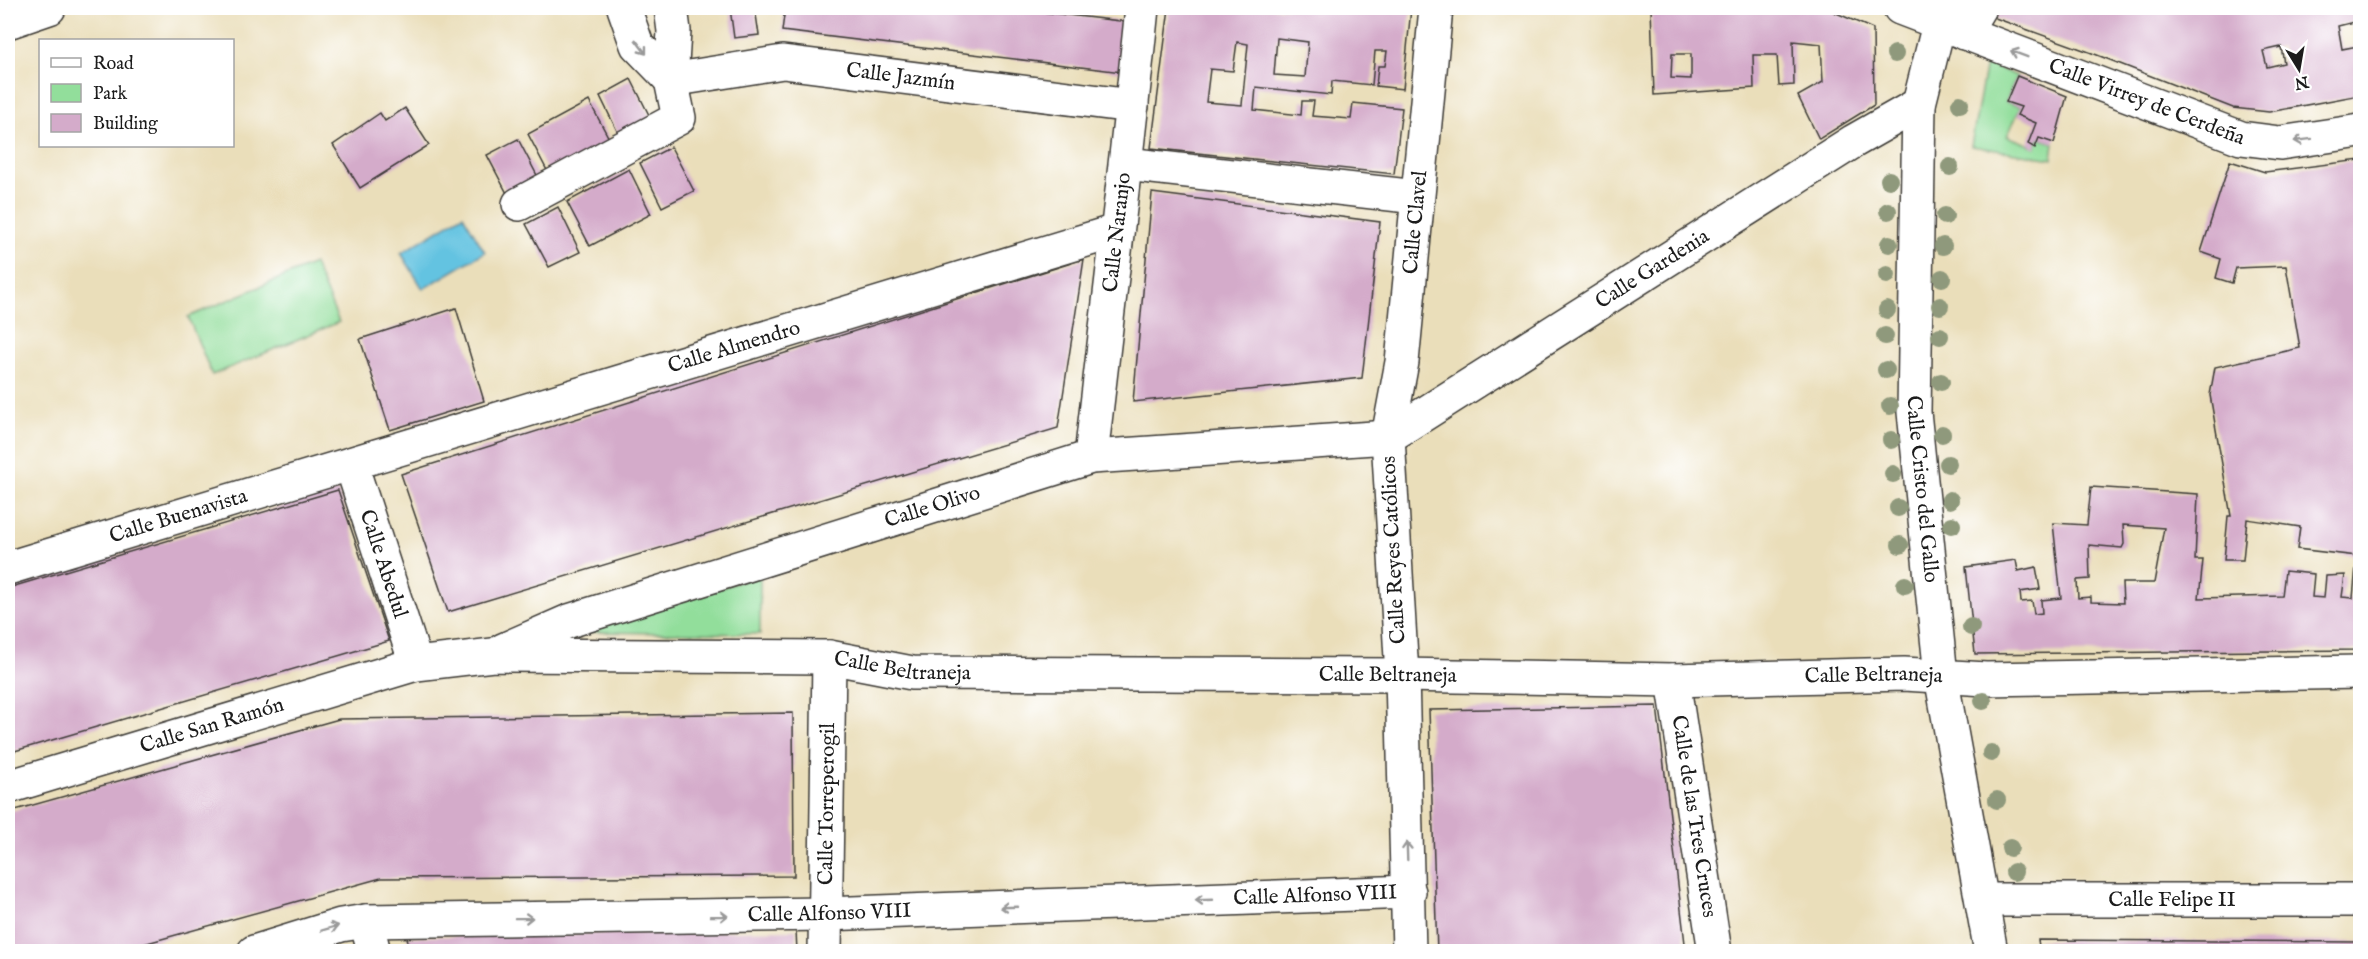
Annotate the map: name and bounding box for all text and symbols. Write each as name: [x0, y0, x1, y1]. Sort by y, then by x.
legend: [39, 39, 234, 147]
one-way arrow: [635, 39, 647, 55]
north arrow: [2269, 39, 2329, 99]
one-way arrow: [2010, 47, 2029, 58]
street label: Calle Virrey de Cerdeña: [2045, 52, 2250, 152]
text: Road: [93, 53, 134, 76]
street label: Calle Jazmín: [845, 57, 957, 97]
text: N: [2293, 70, 2311, 93]
text: Park: [93, 83, 128, 106]
text: Building: [93, 113, 158, 136]
one-way arrow: [2293, 135, 2313, 146]
street label: Calle Clavel: [1397, 169, 1434, 275]
street label: Calle Naranjo: [1097, 171, 1138, 294]
street label: Calle Gardenia: [1590, 222, 1715, 315]
street label: Calle Almendro: [665, 314, 804, 380]
street label: Calle Cristo del Gallo: [1900, 395, 1945, 584]
street label: Calle Reyes Católicos: [1376, 455, 1412, 645]
street label: Calle Olivo: [881, 479, 984, 535]
street label: Calle Buenavista: [106, 482, 251, 550]
street label: Calle Abedul: [353, 506, 414, 622]
street label: Calle Beltraneja: [832, 645, 972, 687]
street label: Calle Beltraneja: [1804, 660, 1944, 690]
street label: Calle Beltraneja: [1319, 661, 1458, 690]
street label: Calle San Ramón: [137, 691, 287, 760]
street label: Calle de las Tres Cruces: [1665, 713, 1723, 920]
street label: Calle Torreperogil: [812, 722, 842, 885]
one-way arrow: [1402, 842, 1413, 862]
street label: Calle Alfonso VIII: [1233, 879, 1398, 912]
street label: Calle Felipe II: [2108, 887, 2236, 914]
one-way arrow: [1194, 894, 1214, 905]
street label: Calle Alfonso VIII: [747, 897, 912, 929]
one-way arrow: [999, 901, 1019, 913]
one-way arrow: [708, 910, 728, 922]
one-way arrow: [513, 913, 533, 924]
one-way arrow: [320, 922, 339, 933]

